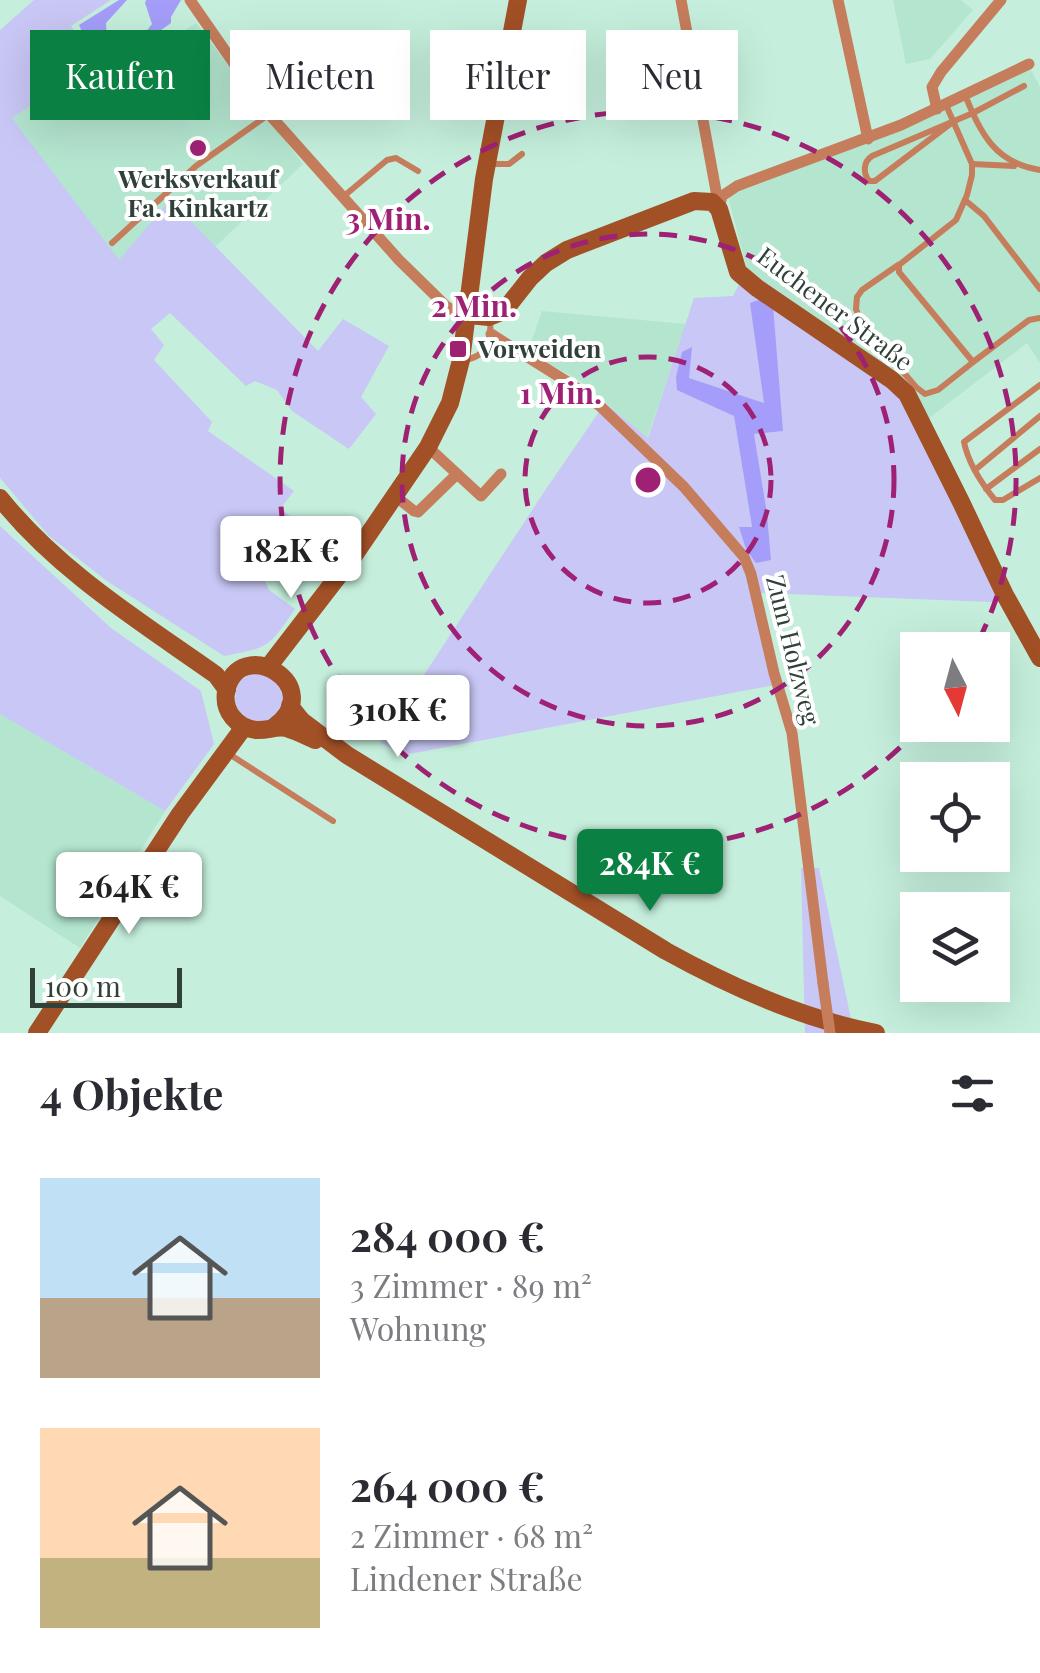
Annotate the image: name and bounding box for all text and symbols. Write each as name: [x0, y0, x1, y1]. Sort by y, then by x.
chip: Kaufen: [30, 30, 210, 120]
chip: Mieten: [230, 30, 410, 120]
chip: Filter: [430, 30, 586, 120]
chip: Neu: [606, 30, 738, 120]
marker: Werksverkauf Fa. Kinkartz: [187, 137, 209, 159]
place label: Werksverkauf Fa. Kinkartz: [117, 161, 280, 223]
text: 3 Min.: [345, 198, 431, 238]
street label: Euchener Straße: [751, 238, 920, 377]
text: 2 Min.: [431, 285, 517, 325]
place label: Vorweiden: [477, 331, 602, 364]
marker: Vorweiden: [447, 338, 469, 360]
text: 1 Min.: [520, 372, 602, 412]
centre of rings: [630, 462, 666, 498]
pin: 182K €: [210, 516, 372, 601]
text: 182K €: [242, 527, 340, 570]
street label: Zum Holzweg: [760, 571, 829, 729]
north arrow: [900, 632, 1010, 742]
map controls: [900, 632, 1010, 1002]
pin: 310K €: [317, 675, 479, 760]
text: 310K €: [349, 686, 447, 729]
button: locate: [900, 762, 1010, 872]
pin: 284K €: [569, 829, 731, 914]
text: 284K €: [599, 840, 701, 883]
pin: 264K €: [48, 852, 210, 937]
text: 264K €: [78, 863, 180, 906]
button: layers: [900, 892, 1010, 1002]
scale bar: [30, 963, 182, 1008]
text: 100 m: [45, 967, 121, 1004]
text: 4 Objekte: [40, 1065, 223, 1121]
icon: filters: [945, 1066, 1000, 1121]
text: 284 000 €: [350, 1207, 545, 1263]
icon: home: [120, 1218, 240, 1338]
text: 3 Zimmer · 89 m²: [350, 1263, 592, 1306]
text: Wohnung: [350, 1306, 486, 1349]
text: 264 000 €: [350, 1457, 545, 1513]
icon: home: [120, 1468, 240, 1588]
text: 2 Zimmer · 68 m²: [350, 1513, 593, 1556]
text: Lindener Straße: [350, 1556, 583, 1599]

